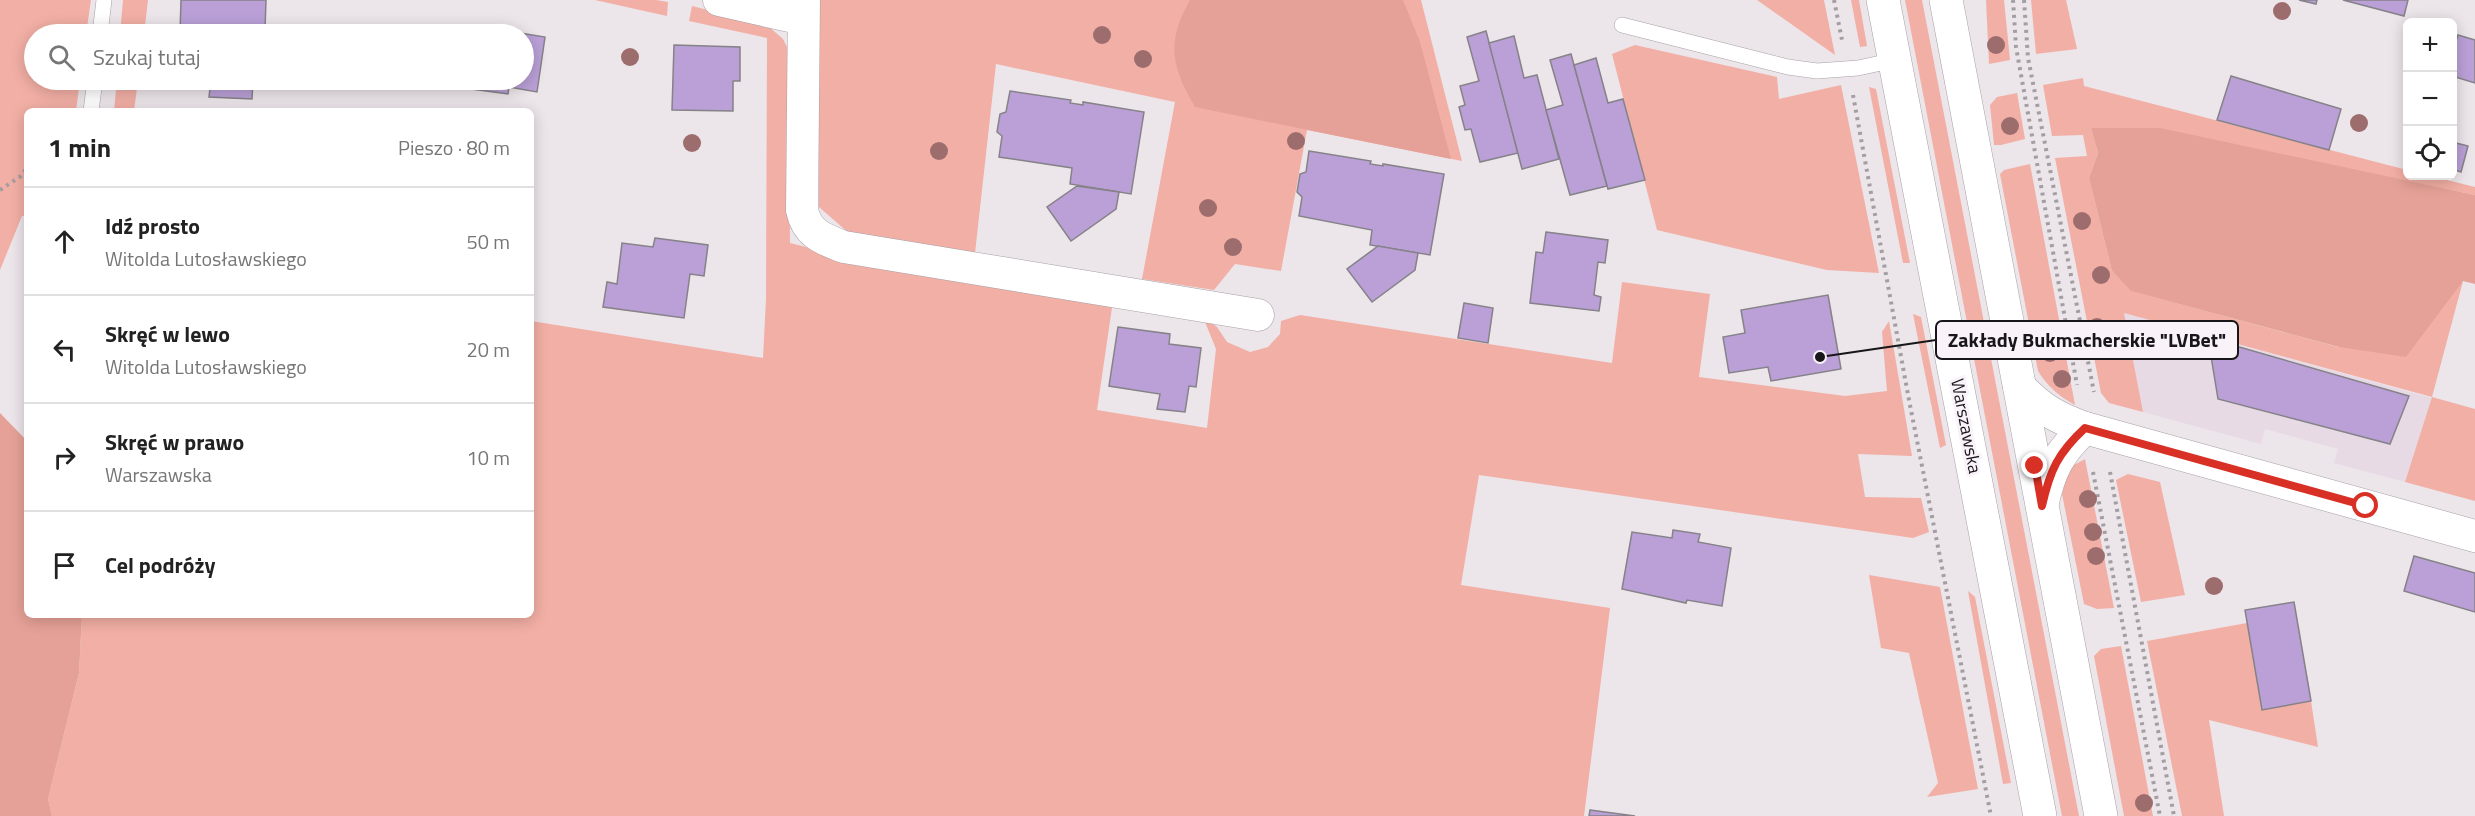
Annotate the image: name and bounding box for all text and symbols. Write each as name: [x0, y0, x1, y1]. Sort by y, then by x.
map controls: [2403, 18, 2457, 180]
button: +: [2403, 18, 2457, 72]
search box: [24, 24, 534, 90]
text: Szukaj tutaj: [93, 40, 201, 74]
icon: search: [45, 41, 78, 74]
button: −: [2403, 72, 2457, 126]
button: locate: [2403, 126, 2457, 180]
text: 1 min: [48, 128, 111, 167]
text: Pieszo · 80 m: [398, 132, 510, 163]
text: Idź prosto: [105, 209, 200, 243]
icon: ahead: [48, 225, 81, 258]
text: 50 m: [466, 226, 510, 257]
text: Witolda Lutosławskiego: [105, 243, 307, 274]
text: Skręć w lewo: [105, 317, 230, 351]
callout: Zakłady Bukmacherskie "LVBet": [1936, 321, 2238, 359]
text: Zakłady Bukmacherskie "LVBet": [1948, 324, 2226, 355]
icon: left: [48, 333, 81, 366]
text: 20 m: [466, 334, 510, 365]
text: Witolda Lutosławskiego: [105, 351, 307, 382]
street label: Warszawska: [1944, 376, 1989, 476]
text: Skręć w prawo: [105, 425, 244, 459]
icon: right: [48, 441, 81, 474]
text: 10 m: [466, 442, 510, 473]
route end: [2021, 452, 2047, 478]
text: Warszawska: [105, 459, 212, 490]
route start: [2352, 492, 2378, 518]
text: Cel podróży: [105, 548, 215, 582]
icon: arrive: [48, 549, 81, 582]

